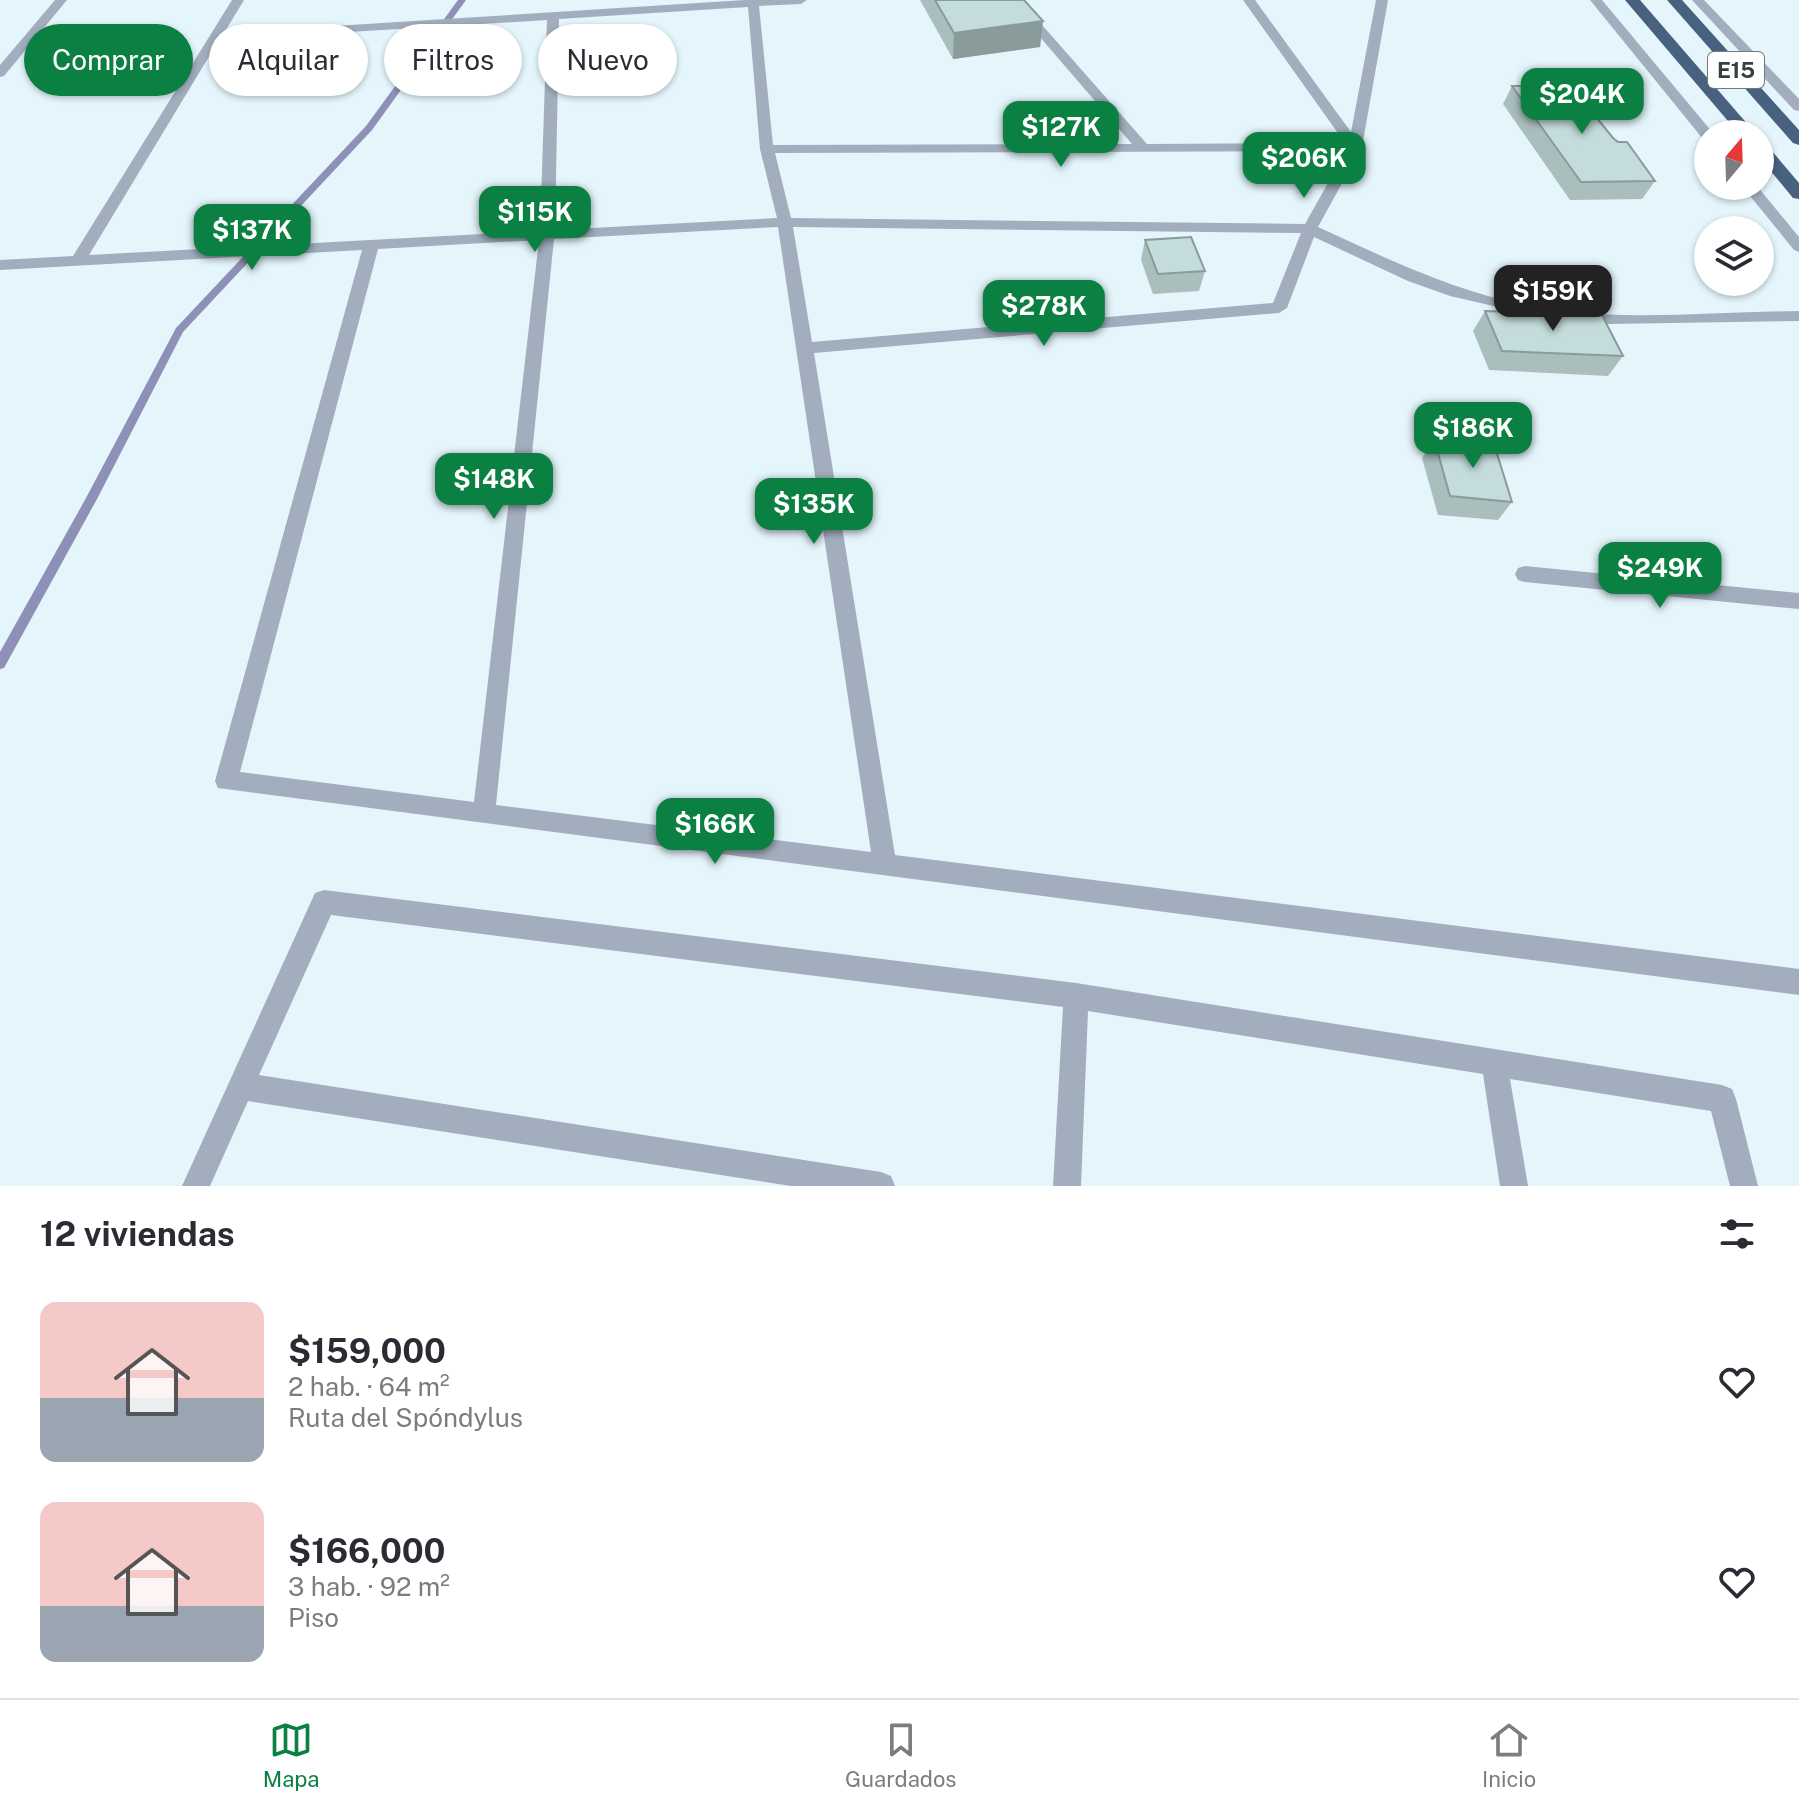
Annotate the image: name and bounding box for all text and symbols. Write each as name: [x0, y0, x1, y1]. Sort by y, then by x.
chip: Comprar: [24, 24, 193, 96]
chip: Alquilar: [209, 24, 368, 96]
chip: Filtros: [384, 24, 522, 96]
chip: Nuevo: [538, 24, 677, 96]
road number: E15: [1708, 52, 1764, 88]
pin: $204K: [1526, 68, 1638, 136]
text: $204K: [1539, 78, 1625, 109]
pin: $127K: [1005, 101, 1117, 169]
text: $127K: [1021, 111, 1101, 142]
north arrow: [1694, 120, 1774, 200]
map controls: [1694, 120, 1774, 296]
pin: $206K: [1248, 132, 1360, 200]
text: $206K: [1261, 142, 1347, 173]
pin: $115K: [479, 186, 591, 254]
text: $115K: [497, 196, 573, 227]
pin: $137K: [196, 204, 308, 272]
text: $137K: [212, 214, 292, 245]
button: layers: [1694, 216, 1774, 296]
pin: $159K: [1497, 265, 1609, 333]
text: $159K: [1512, 275, 1594, 306]
pin: $278K: [988, 280, 1100, 348]
text: $278K: [1001, 290, 1087, 321]
pin: $186K: [1417, 402, 1529, 470]
text: $186K: [1432, 412, 1514, 443]
pin: $148K: [438, 453, 550, 521]
text: $148K: [453, 463, 535, 494]
pin: $135K: [758, 478, 870, 546]
text: $135K: [773, 488, 855, 519]
pin: $249K: [1604, 542, 1716, 610]
text: $249K: [1616, 552, 1704, 583]
pin: $166K: [659, 798, 771, 866]
text: $166K: [674, 808, 756, 839]
icon: filters: [1715, 1212, 1759, 1256]
text: 12 viviendas: [40, 1214, 235, 1254]
text: $159,000: [288, 1331, 446, 1371]
icon: home: [104, 1334, 200, 1430]
icon: heart: [1715, 1360, 1759, 1404]
text: 2 hab. · 64 m²: [288, 1371, 450, 1402]
text: Ruta del Spóndylus: [288, 1402, 523, 1433]
text: $166,000: [288, 1531, 445, 1571]
icon: home: [104, 1534, 200, 1630]
icon: heart: [1715, 1560, 1759, 1604]
text: 3 hab. · 92 m²: [288, 1571, 450, 1602]
text: Piso: [288, 1602, 339, 1633]
tab: Mapa: [263, 1718, 320, 1792]
tab: Guardados: [845, 1718, 957, 1792]
tab: Inicio: [1482, 1718, 1536, 1792]

